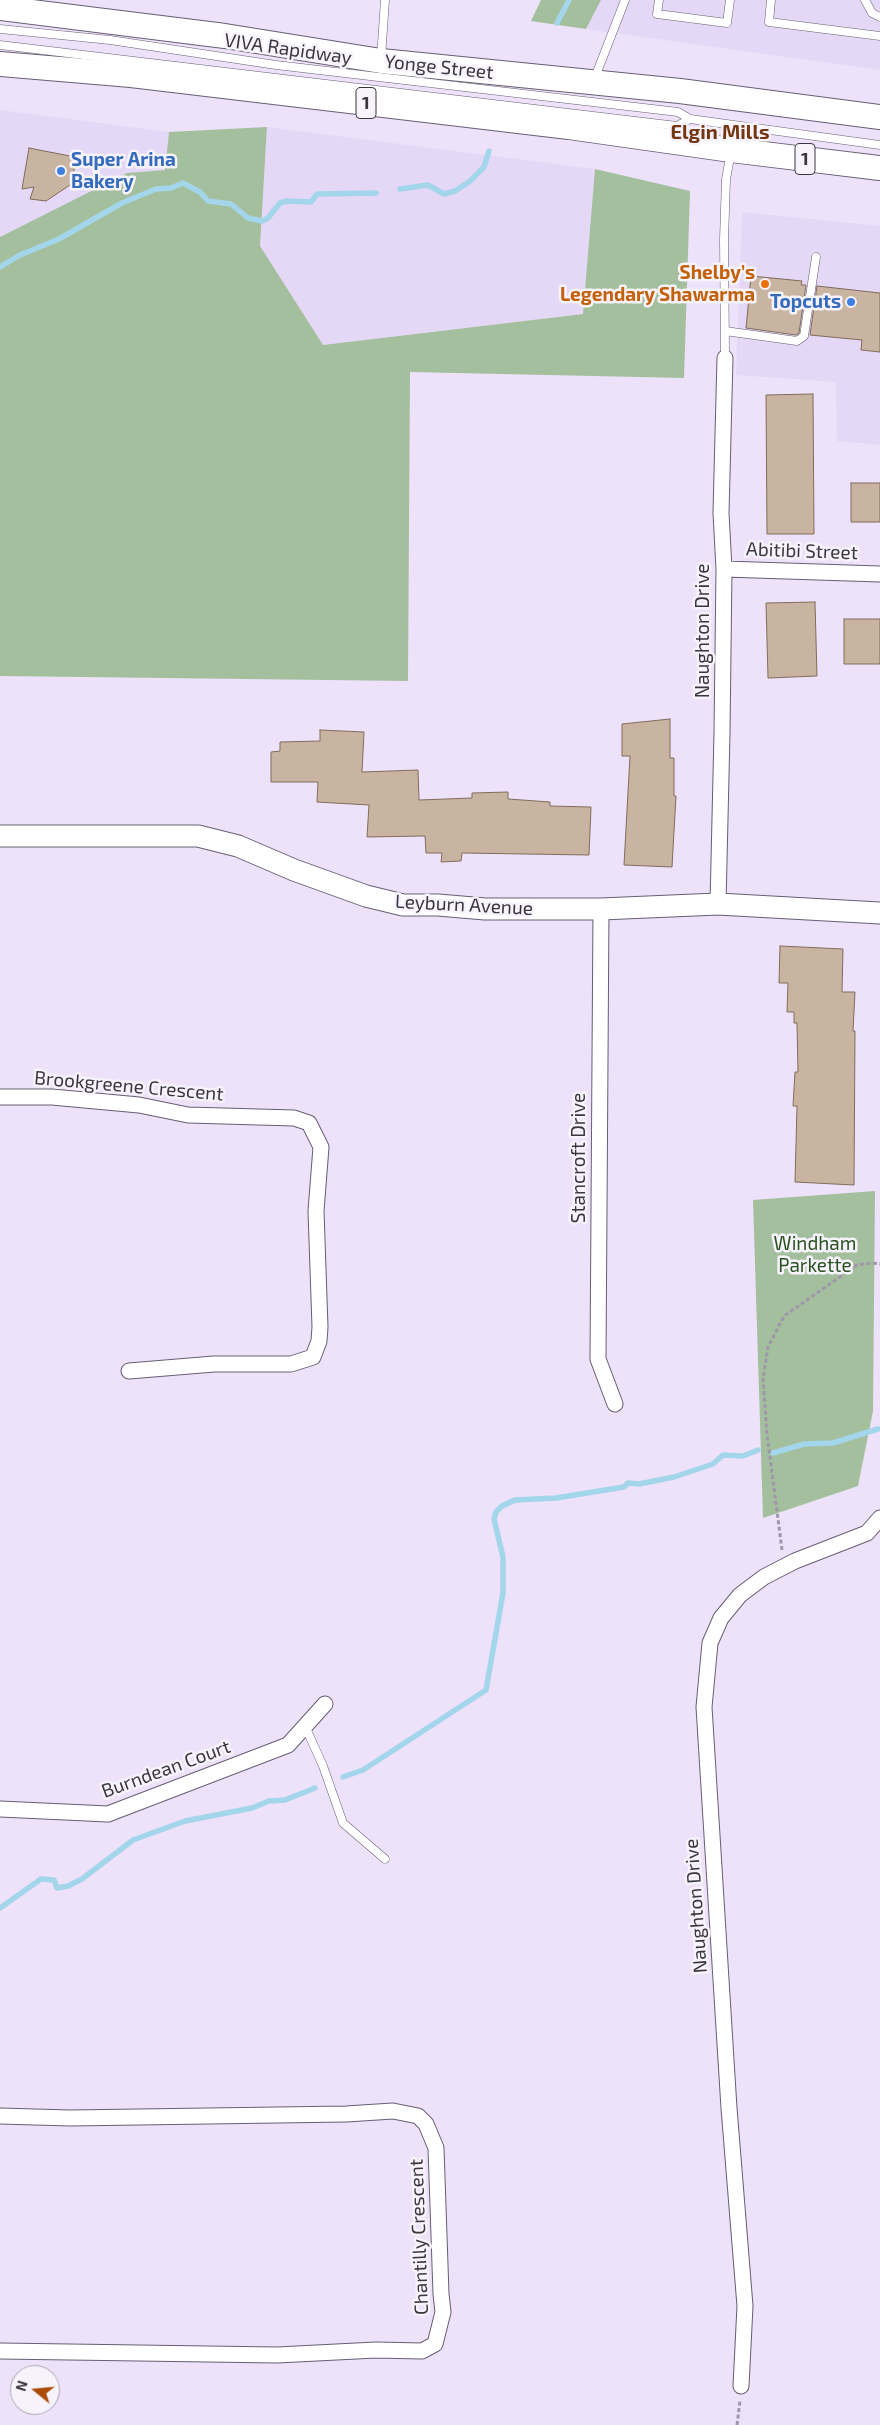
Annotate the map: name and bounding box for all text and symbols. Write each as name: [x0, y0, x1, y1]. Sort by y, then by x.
street label: VIVA Rapidway: [223, 29, 353, 69]
street label: Yonge Street: [384, 50, 494, 84]
road number: 1: [356, 88, 376, 119]
district label: Elgin Mills: [670, 120, 770, 144]
road number: 1: [795, 144, 815, 174]
place label: Super Arina Bakery: [71, 149, 176, 193]
marker: Super Arina Bakery: [55, 165, 67, 177]
place label: Shelby’s Legendary Shawarma: [560, 262, 755, 306]
marker: Shelby’s Legendary Shawarma: [759, 278, 771, 290]
place label: Topcuts: [770, 291, 841, 313]
marker: Topcuts: [845, 296, 857, 308]
street label: Abitibi Street: [746, 538, 858, 564]
street label: Naughton Drive: [692, 564, 714, 698]
street label: Leyburn Avenue: [394, 890, 534, 920]
street label: Brookgreene Crescent: [33, 1066, 225, 1106]
street label: Stancroft Drive: [568, 1093, 590, 1223]
park label: Windham Parkette: [774, 1233, 856, 1277]
street label: Burndean Court: [98, 1735, 234, 1803]
street label: Naughton Drive: [680, 1838, 712, 1974]
street label: Chantilly Crescent: [405, 2159, 433, 2315]
north arrow: [10, 2365, 60, 2415]
text: N: [12, 2378, 31, 2393]

